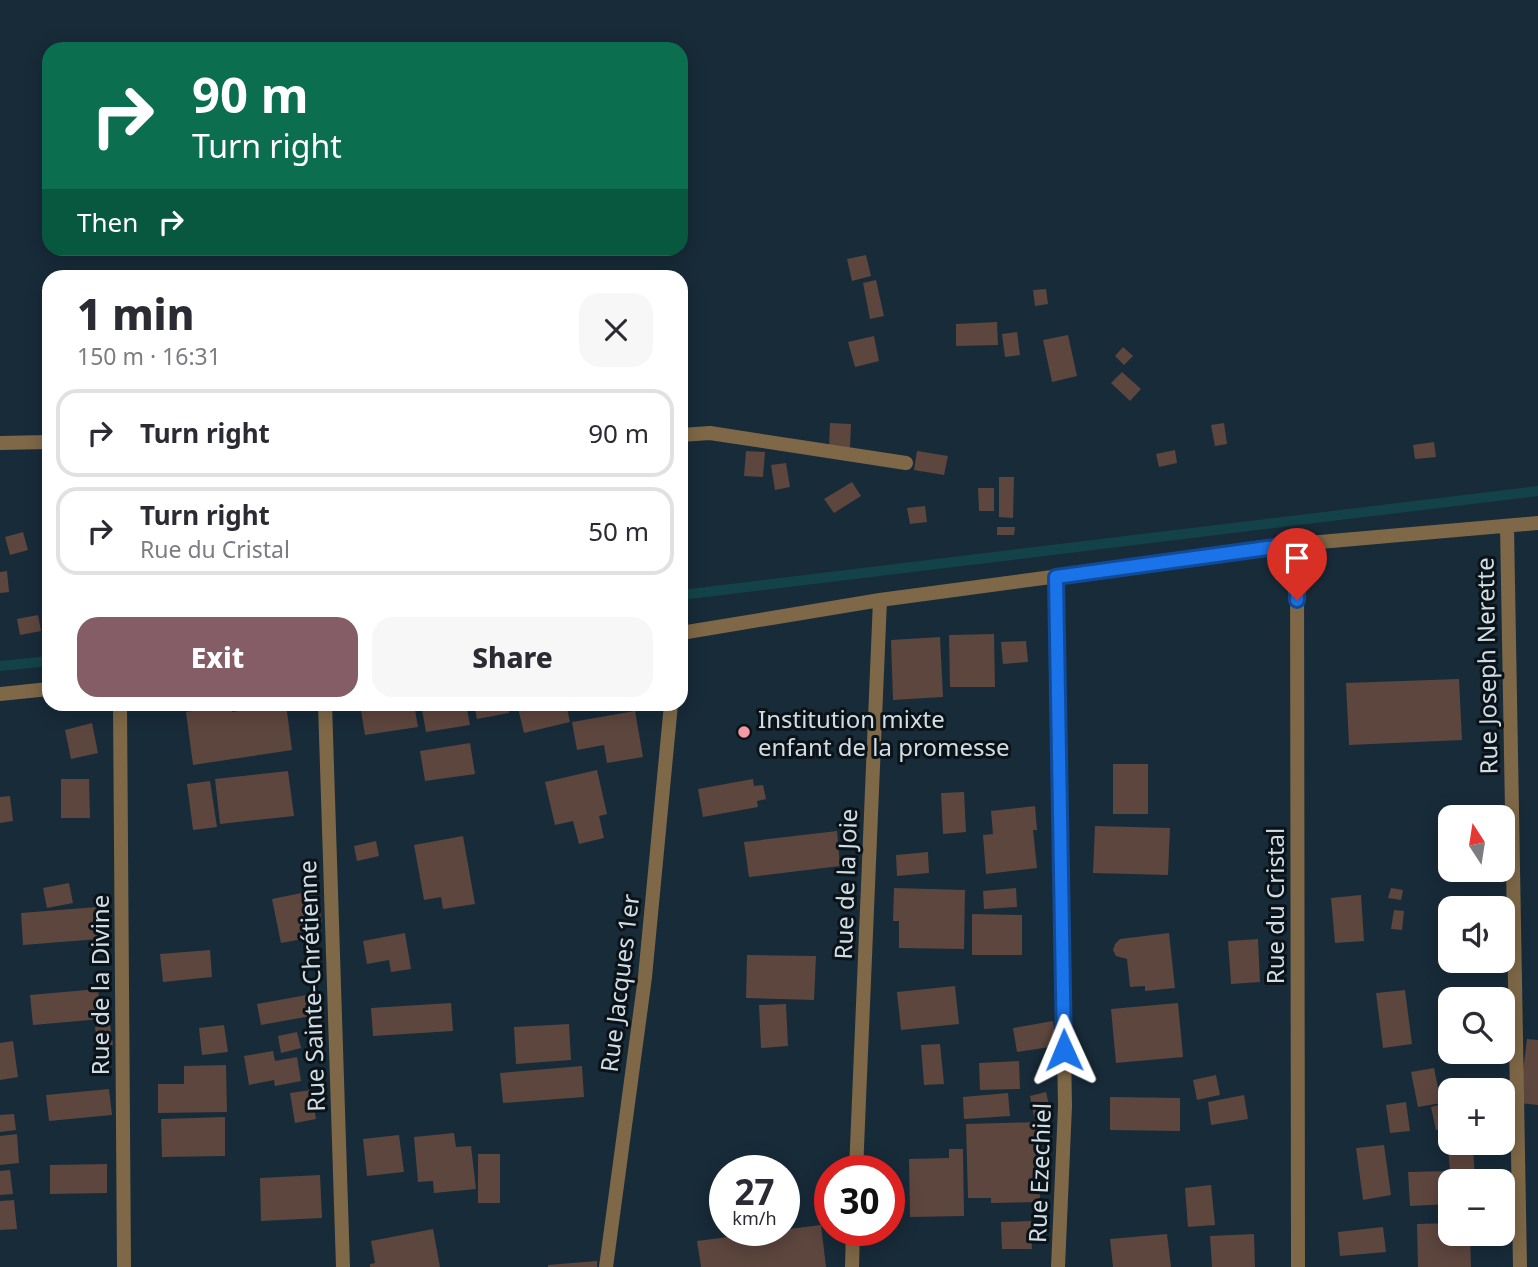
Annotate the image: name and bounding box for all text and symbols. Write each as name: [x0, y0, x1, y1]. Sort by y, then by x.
text: 90 m: [192, 61, 309, 127]
icon: right: [77, 70, 168, 161]
text: Turn right: [192, 124, 342, 167]
icon: right: [152, 203, 190, 241]
text: Then: [77, 204, 138, 240]
text: 1 min: [77, 285, 194, 342]
button: close: [579, 293, 653, 367]
text: 150 m · 16:31: [77, 340, 221, 372]
icon: right: [81, 414, 119, 452]
text: Turn right: [140, 415, 270, 451]
text: 90 m: [588, 415, 649, 451]
text: Turn right: [140, 497, 270, 533]
icon: right: [81, 512, 119, 550]
text: 50 m: [588, 513, 649, 549]
pin: [1267, 528, 1327, 600]
text: Rue du Cristal: [140, 533, 290, 565]
icon: arrive: [1278, 539, 1316, 577]
street label: Rue Joseph Nerette: [1468, 557, 1504, 775]
button: Exit: [77, 617, 358, 697]
button: Share: [372, 617, 653, 697]
place label: Institution mixte enfant de la promesse: [758, 702, 1009, 763]
marker: Institution mixte enfant de la promesse: [736, 724, 752, 740]
north arrow: [1438, 805, 1516, 882]
map controls: [1438, 805, 1515, 1246]
street label: Rue de la Joie: [826, 808, 864, 960]
street label: Rue du Cristal: [1258, 828, 1291, 984]
street label: Rue Sainte-Chrétienne: [290, 860, 332, 1112]
street label: Rue Jacques 1er: [592, 892, 646, 1074]
street label: Rue de la Divine: [83, 895, 116, 1075]
button: sound: [1438, 896, 1515, 973]
button: search: [1438, 987, 1515, 1064]
position arrow: [1027, 1013, 1101, 1087]
button: +: [1438, 1078, 1515, 1155]
street label: Rue Ezechiel: [1020, 1102, 1058, 1244]
speed limit sign: 30: [814, 1155, 905, 1246]
text: 27: [734, 1168, 775, 1215]
button: −: [1438, 1169, 1515, 1246]
text: km/h: [732, 1206, 777, 1230]

